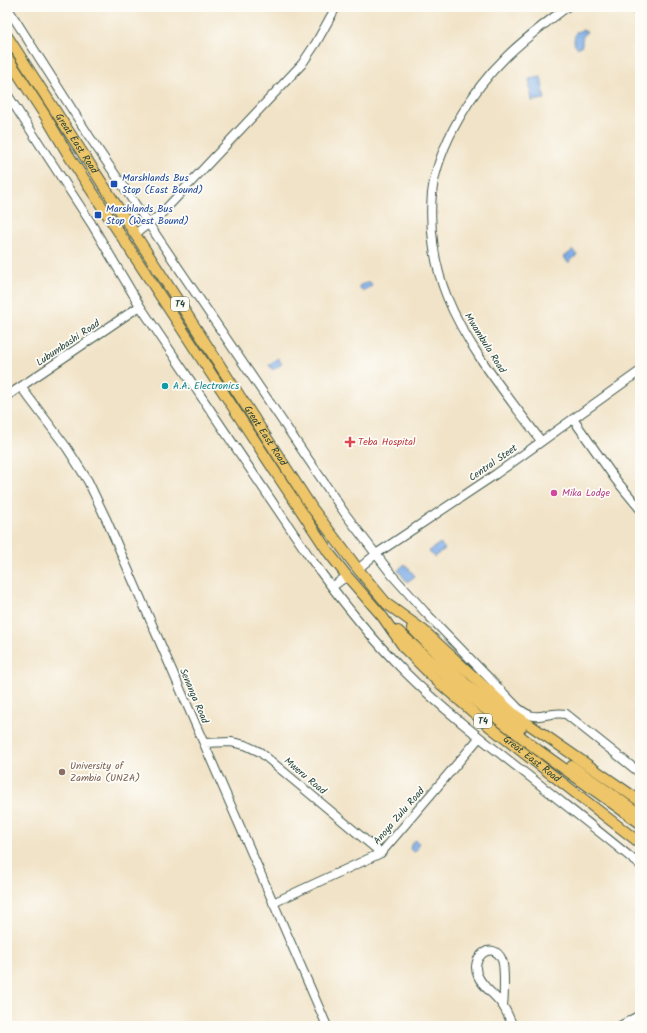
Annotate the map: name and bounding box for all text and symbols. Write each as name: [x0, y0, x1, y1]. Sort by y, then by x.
street label: Great East Road: [51, 110, 103, 178]
place label: Marshlands Bus Stop (East Bound): [122, 170, 203, 198]
marker: Marshlands Bus Stop (East Bound): [109, 179, 119, 189]
place label: Marshlands Bus Stop (West Bound): [106, 201, 189, 229]
marker: Marshlands Bus Stop (West Bound): [93, 210, 103, 220]
road number: T4: [171, 297, 189, 311]
street label: Mwambula Road: [460, 310, 510, 377]
street label: Lubumbashi Road: [33, 315, 104, 370]
place label: A.A. Electronics: [173, 378, 240, 394]
marker: A.A. Electronics: [160, 381, 170, 391]
street label: Great East Road: [240, 402, 291, 470]
place label: Teba Hospital: [358, 434, 416, 450]
marker: Teba Hospital: [345, 437, 355, 447]
street label: Central Steet: [465, 440, 521, 486]
place label: Mika Lodge: [562, 485, 610, 501]
marker: Mika Lodge: [549, 488, 559, 498]
street label: Senanga Road: [175, 666, 213, 727]
road number: T4: [474, 714, 492, 728]
street label: Great East Road: [499, 732, 565, 787]
street label: Mweru Road: [280, 753, 331, 799]
place label: University of Zambia (UNZA): [70, 758, 140, 786]
marker: University of Zambia (UNZA): [57, 767, 67, 777]
street label: Anoya Zulu Road: [369, 783, 429, 848]

